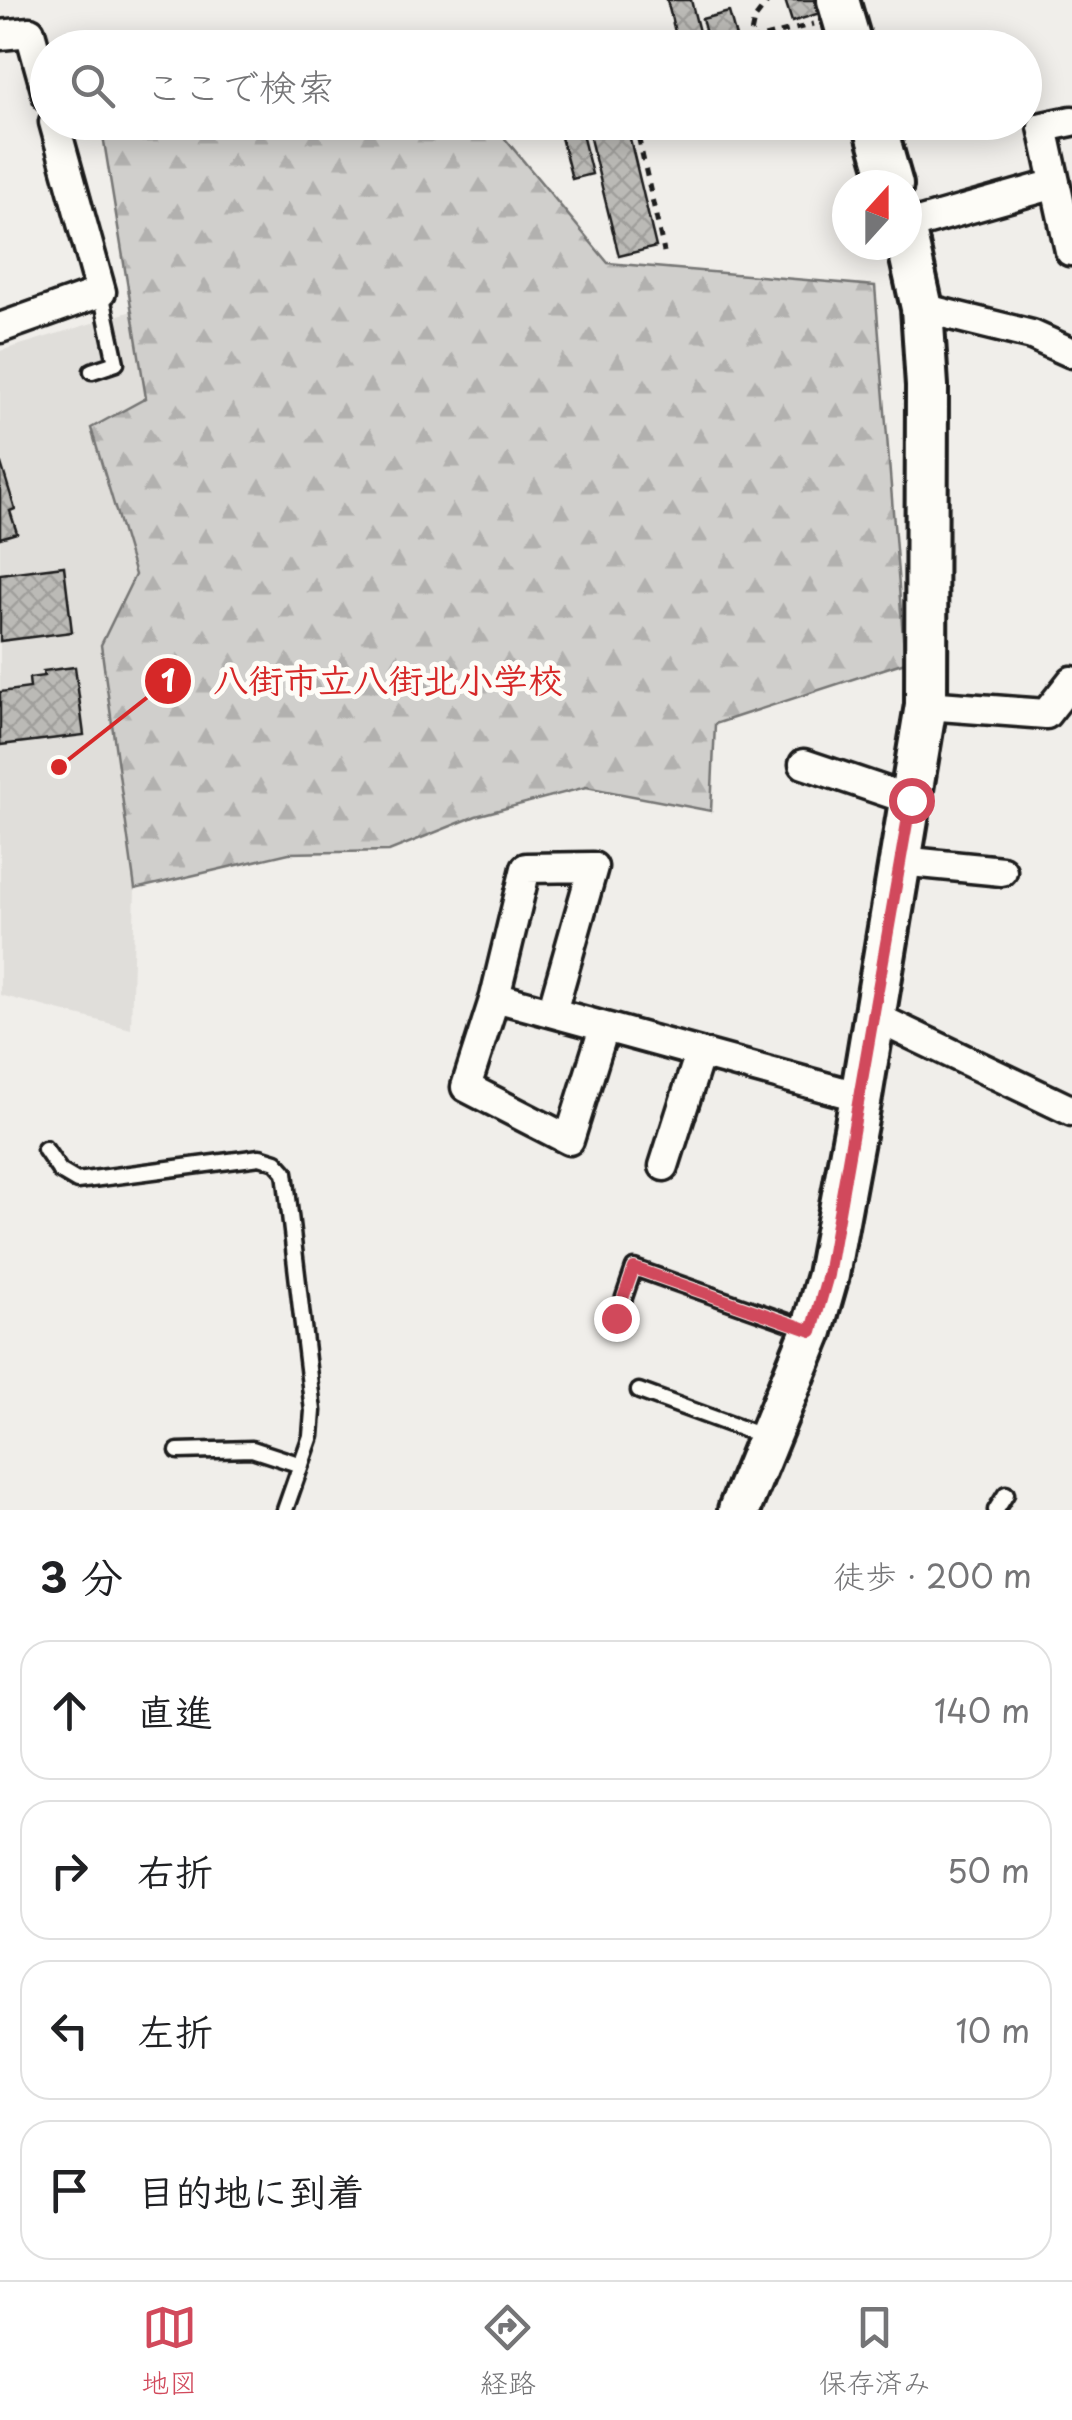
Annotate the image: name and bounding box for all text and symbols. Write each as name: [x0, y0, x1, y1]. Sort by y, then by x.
search box: [30, 30, 1042, 140]
text: ここで検索: [145, 57, 335, 114]
icon: search: [65, 58, 120, 113]
north arrow: [832, 170, 922, 260]
callout: 八街市立八街北小学校: [143, 649, 583, 714]
text: 八街市立八街北小学校: [213, 652, 563, 705]
text: 1: [161, 657, 175, 702]
route start: [889, 778, 935, 824]
route end: [594, 1296, 640, 1342]
text: 3 分: [40, 1544, 123, 1607]
text: 徒歩 · 200 m: [833, 1551, 1032, 1599]
text: 直進: [137, 1682, 213, 1739]
icon: ahead: [42, 1683, 97, 1738]
text: 140 m: [934, 1686, 1030, 1734]
text: 右折: [137, 1842, 213, 1899]
icon: right: [42, 1843, 97, 1898]
text: 50 m: [947, 1846, 1030, 1894]
text: 左折: [137, 2002, 213, 2059]
icon: left: [42, 2003, 97, 2058]
text: 10 m: [956, 2006, 1030, 2054]
text: 目的地に到着: [137, 2162, 365, 2219]
icon: arrive: [42, 2163, 97, 2218]
tab: 地図: [141, 2300, 197, 2403]
tab: 経路: [480, 2300, 536, 2403]
tab: 保存済み: [819, 2300, 931, 2403]

